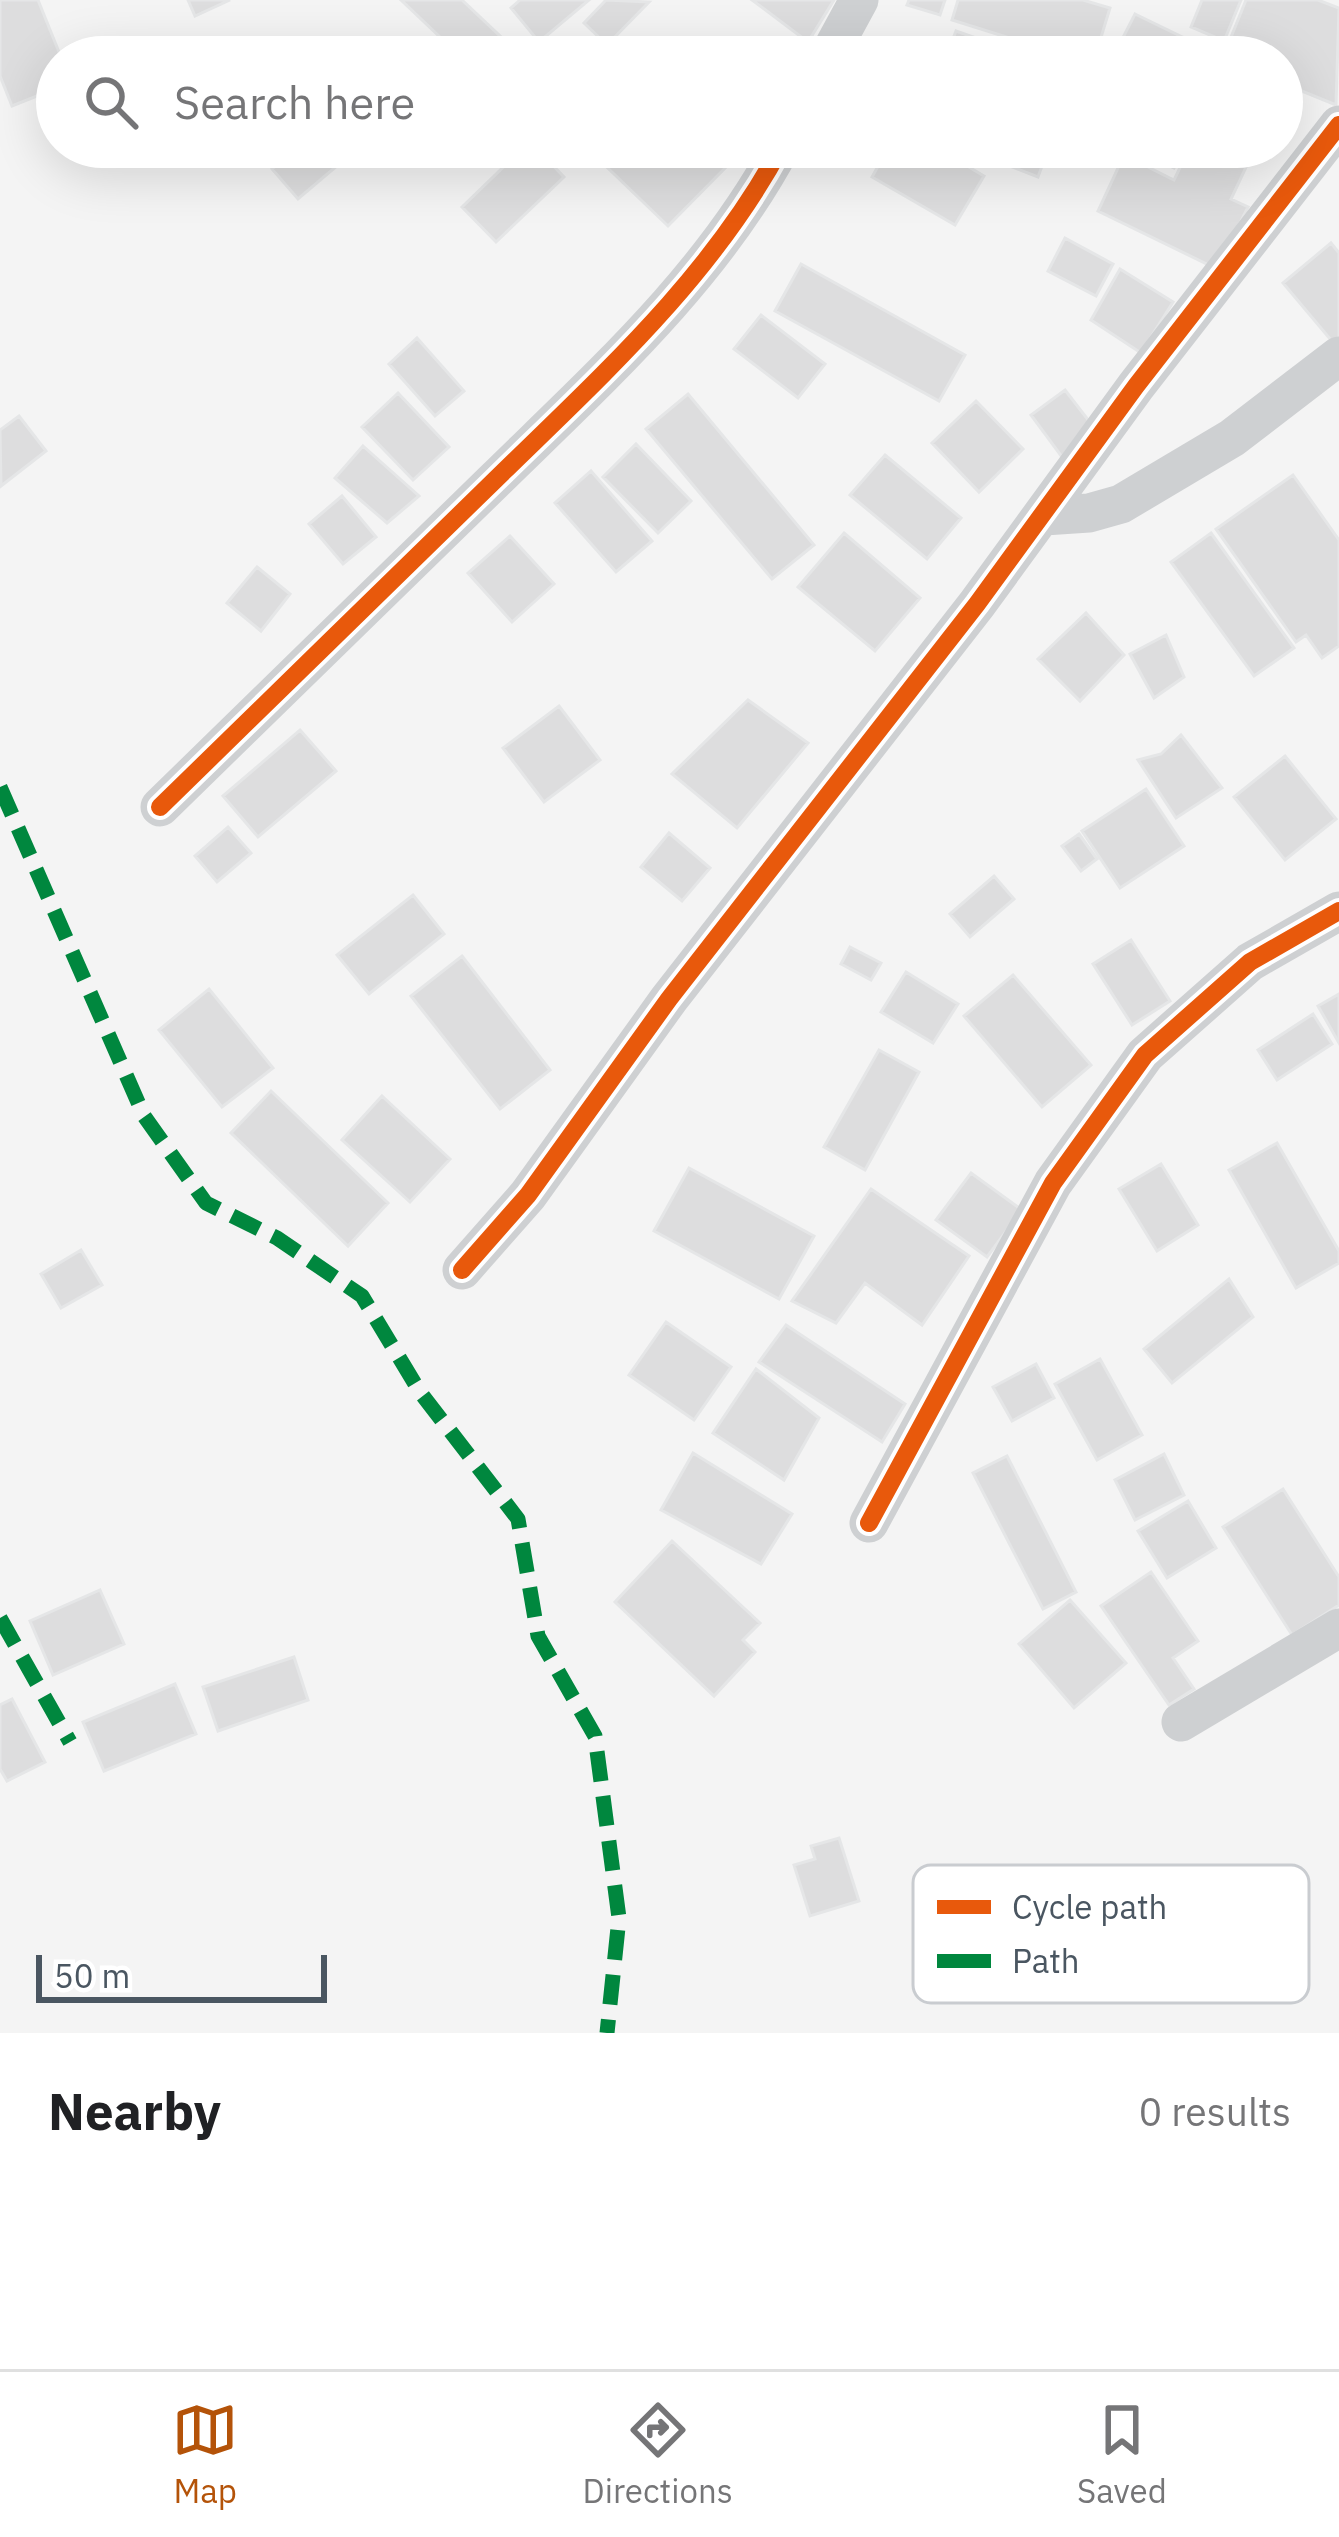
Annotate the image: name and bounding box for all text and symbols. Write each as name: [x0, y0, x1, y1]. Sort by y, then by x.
search box: [36, 36, 1303, 168]
icon: search: [78, 69, 144, 135]
text: Search here: [174, 73, 415, 131]
legend: [913, 1865, 1309, 2003]
text: Cycle path: [1012, 1885, 1167, 1928]
text: Path: [1012, 1939, 1080, 1982]
scale bar: [36, 1949, 327, 2002]
text: 50 m: [54, 1954, 130, 1997]
text: Nearby: [48, 2078, 221, 2144]
text: 0 results: [1139, 2086, 1291, 2137]
tab: Map: [172, 2397, 238, 2512]
tab: Directions: [583, 2397, 733, 2512]
tab: Saved: [1077, 2397, 1167, 2512]

